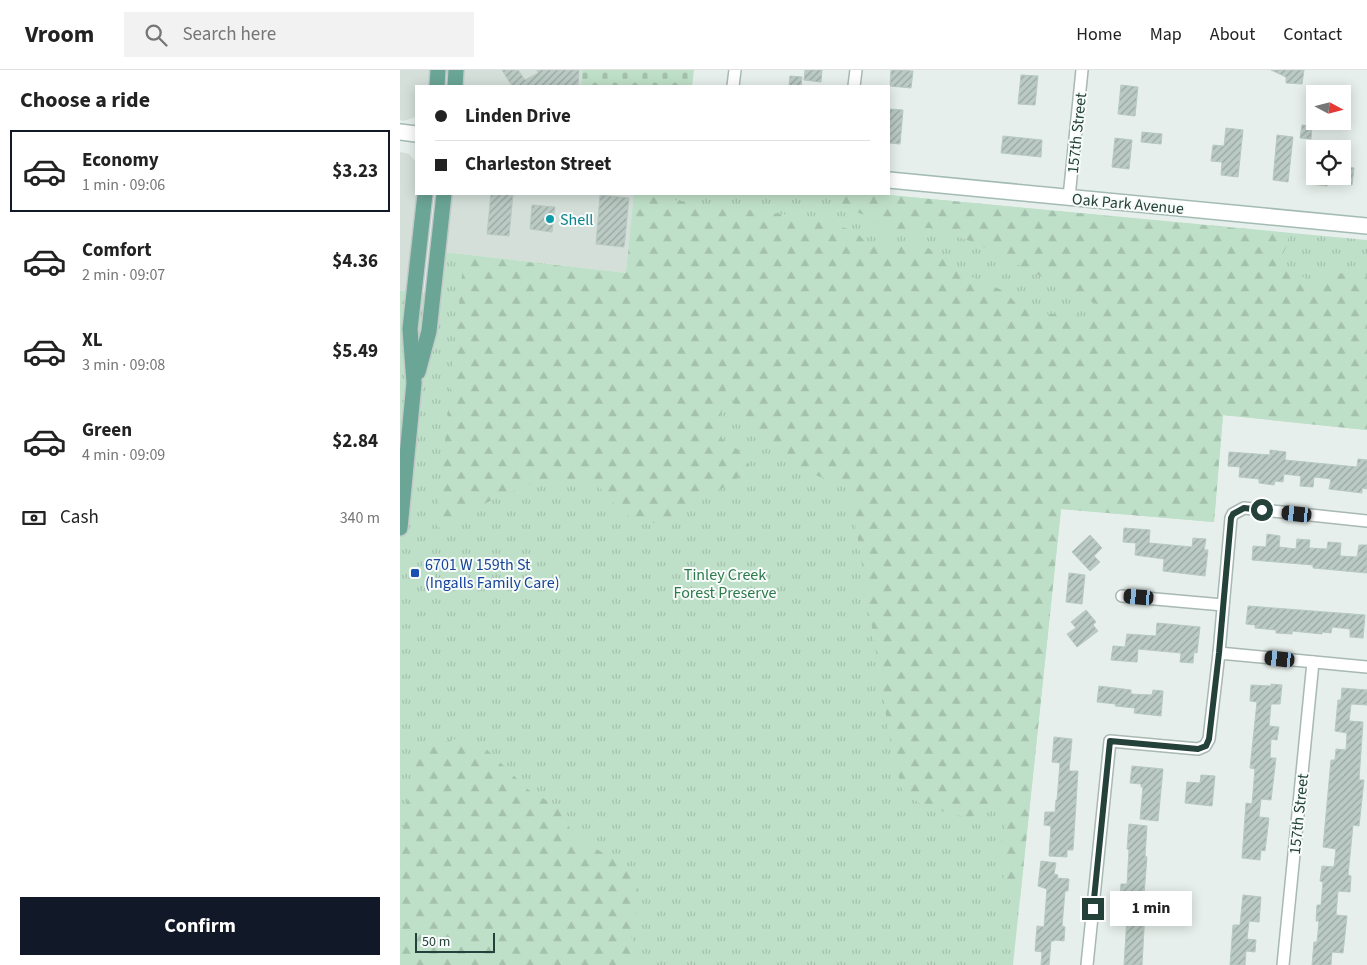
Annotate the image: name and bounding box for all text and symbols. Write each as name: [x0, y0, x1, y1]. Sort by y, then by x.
search box: [124, 12, 474, 57]
text: Vroom: [25, 17, 94, 52]
icon: search: [142, 21, 170, 49]
text: Search here: [182, 21, 276, 48]
text: Home: [1076, 22, 1122, 47]
text: Map: [1150, 22, 1182, 47]
text: About: [1210, 22, 1255, 47]
text: Contact: [1283, 22, 1342, 47]
text: Choose a ride: [20, 84, 150, 116]
north arrow: [1306, 85, 1351, 130]
map controls: [1306, 85, 1351, 185]
street label: 157th Street: [1062, 91, 1092, 175]
text: Linden Drive: [465, 103, 571, 130]
button: locate: [1306, 140, 1351, 185]
text: Economy: [82, 147, 159, 174]
icon: car: [22, 149, 67, 194]
text: Charleston Street: [465, 151, 611, 178]
text: $3.23: [332, 158, 378, 185]
text: 1 min · 09:06: [82, 174, 165, 196]
street label: Oak Park Avenue: [1071, 188, 1185, 220]
place label: Shell: [560, 209, 593, 231]
marker: Shell: [544, 213, 556, 225]
text: Comfort: [82, 237, 152, 264]
icon: car: [22, 239, 67, 284]
text: $4.36: [332, 248, 378, 275]
text: 2 min · 09:07: [82, 264, 165, 286]
text: XL: [82, 327, 103, 354]
icon: car: [22, 329, 67, 374]
text: $5.49: [332, 338, 378, 365]
text: 3 min · 09:08: [82, 354, 165, 376]
text: Green: [82, 417, 132, 444]
icon: car: [22, 419, 67, 464]
text: $2.84: [332, 428, 378, 455]
text: 4 min · 09:09: [82, 444, 165, 466]
route start: [1251, 499, 1273, 521]
icon: cash: [20, 504, 48, 532]
text: Cash: [60, 504, 99, 531]
car: [1281, 505, 1312, 523]
text: 340 m: [340, 507, 380, 529]
place label: 6701 W 159th St (Ingalls Family Care): [425, 554, 560, 594]
park label: Tinley Creek Forest Preserve: [673, 564, 777, 604]
marker: 6701 W 159th St (Ingalls Family Care): [409, 567, 421, 579]
car: [1123, 588, 1154, 606]
car: [1264, 650, 1295, 668]
street label: 157th Street: [1284, 772, 1314, 856]
callout: 1 min: [1110, 892, 1193, 926]
button: Confirm: [20, 897, 380, 955]
text: 1 min: [1132, 897, 1170, 919]
route end: [1082, 898, 1104, 920]
scale bar: [415, 930, 495, 953]
text: 50 m: [422, 932, 450, 952]

